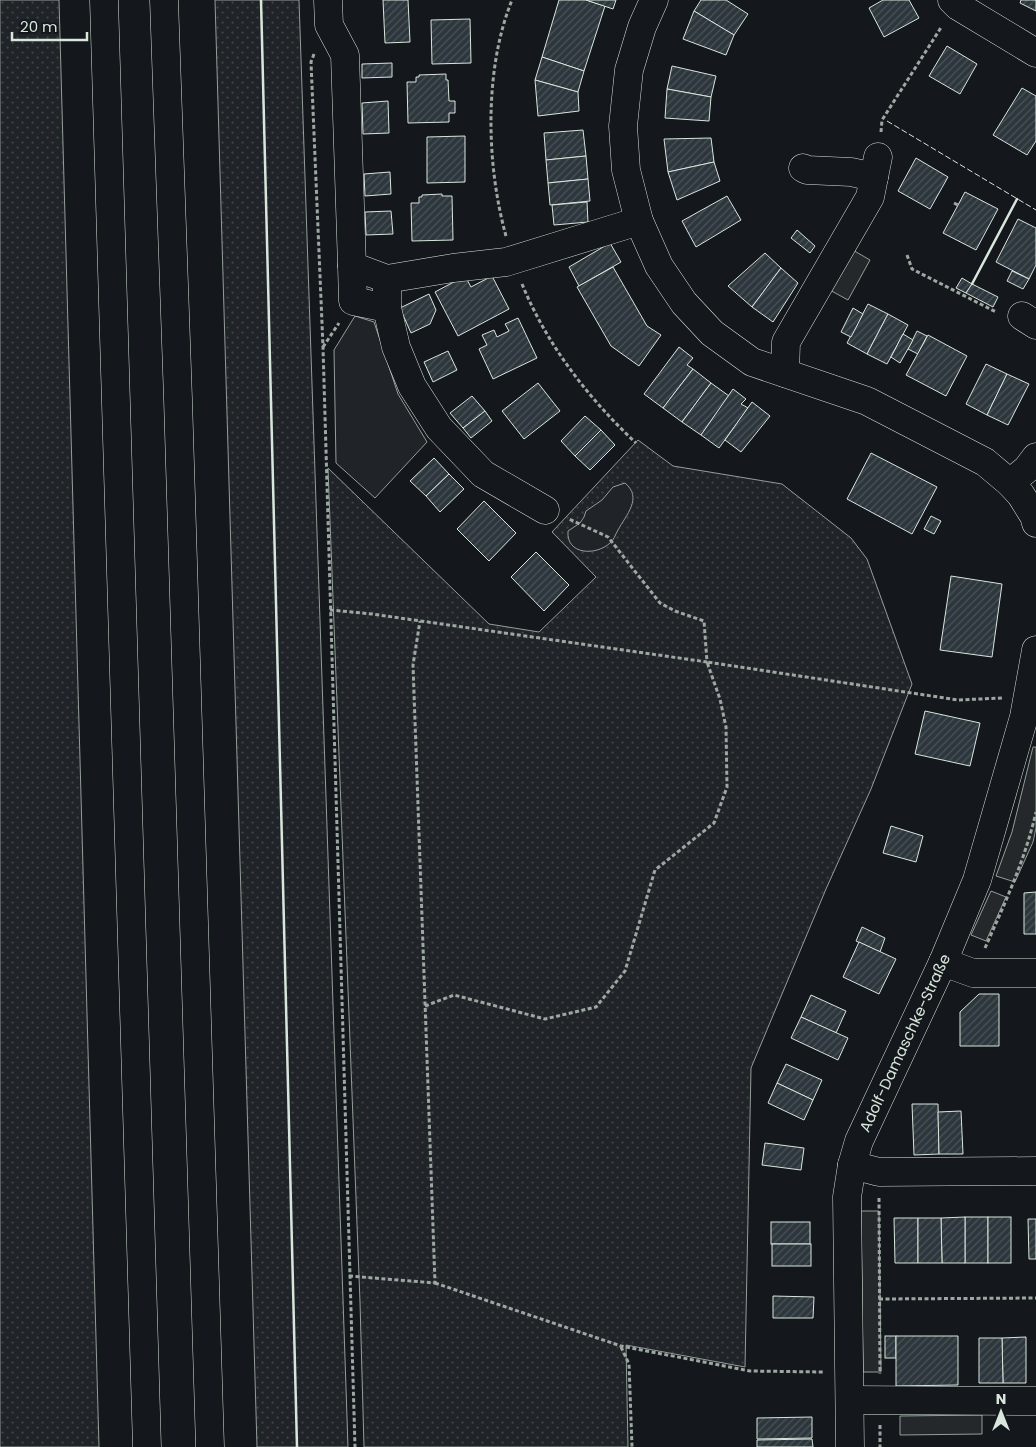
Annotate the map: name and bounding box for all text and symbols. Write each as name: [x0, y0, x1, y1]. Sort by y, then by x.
scale bar: [12, 10, 88, 42]
text: 20 m: [20, 16, 58, 37]
street label: Adolf-Damaschke-Straße: [854, 950, 955, 1135]
north arrow: [976, 1387, 1026, 1437]
text: N: [996, 1389, 1006, 1409]

